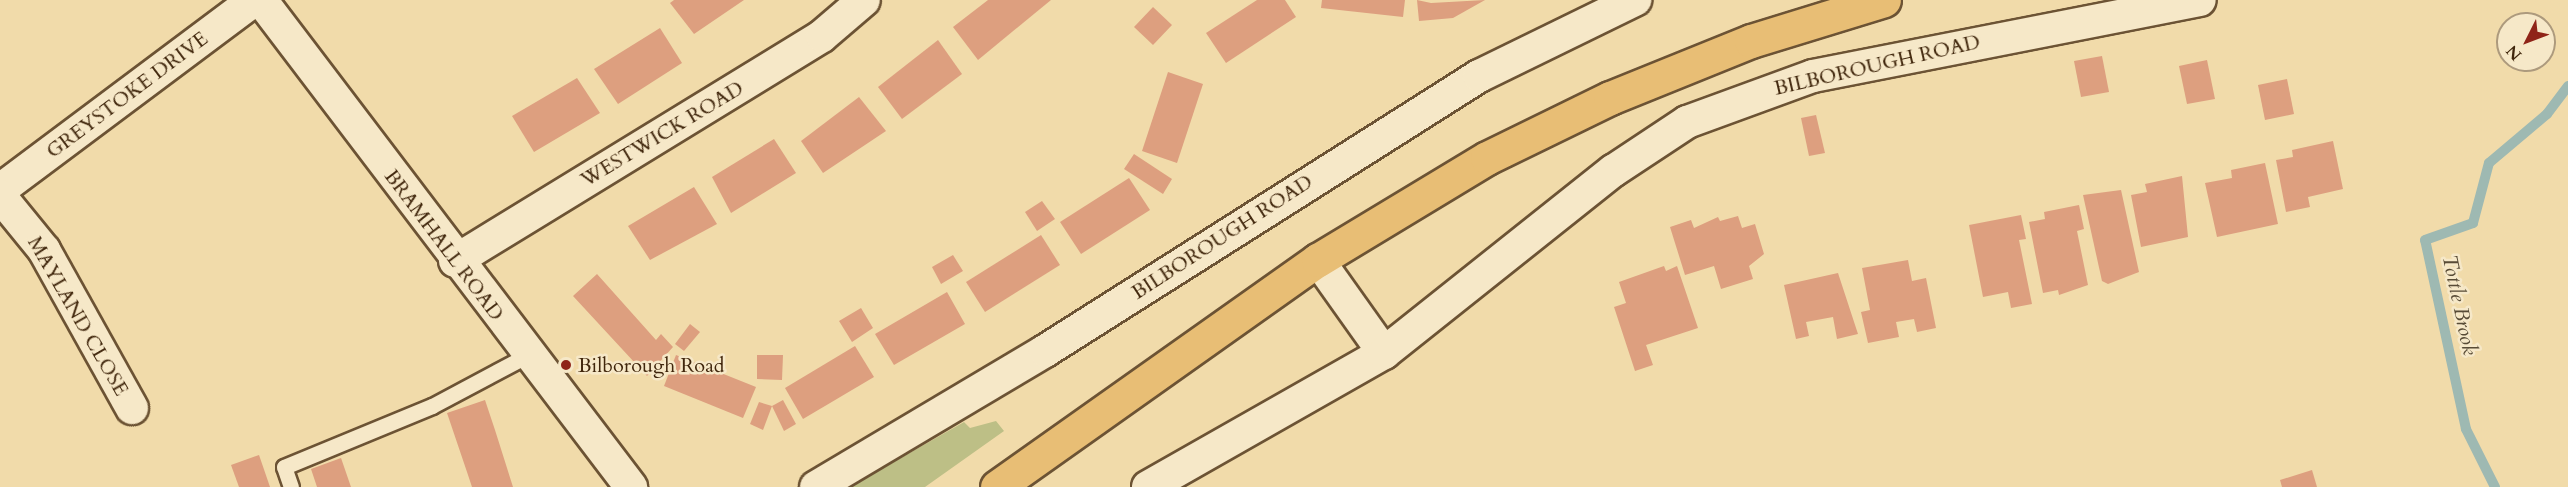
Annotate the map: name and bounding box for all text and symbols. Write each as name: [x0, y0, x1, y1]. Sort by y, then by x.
north arrow: [2496, 12, 2556, 72]
street label: GREYSTOKE DRIVE: [42, 27, 212, 163]
street label: BILBOROUGH ROAD: [1772, 30, 1982, 100]
text: N: [2501, 40, 2527, 65]
street label: WESTWICK ROAD: [576, 76, 748, 192]
street label: BRAMHALL ROAD: [379, 165, 509, 325]
street label: BILBOROUGH ROAD: [1127, 170, 1317, 304]
street label: MAYLAND CLOSE: [23, 232, 133, 400]
water label: Tottle Brook: [2436, 253, 2482, 357]
place label: Bilborough Road: [578, 353, 724, 377]
marker: Bilborough Road: [559, 358, 573, 372]

